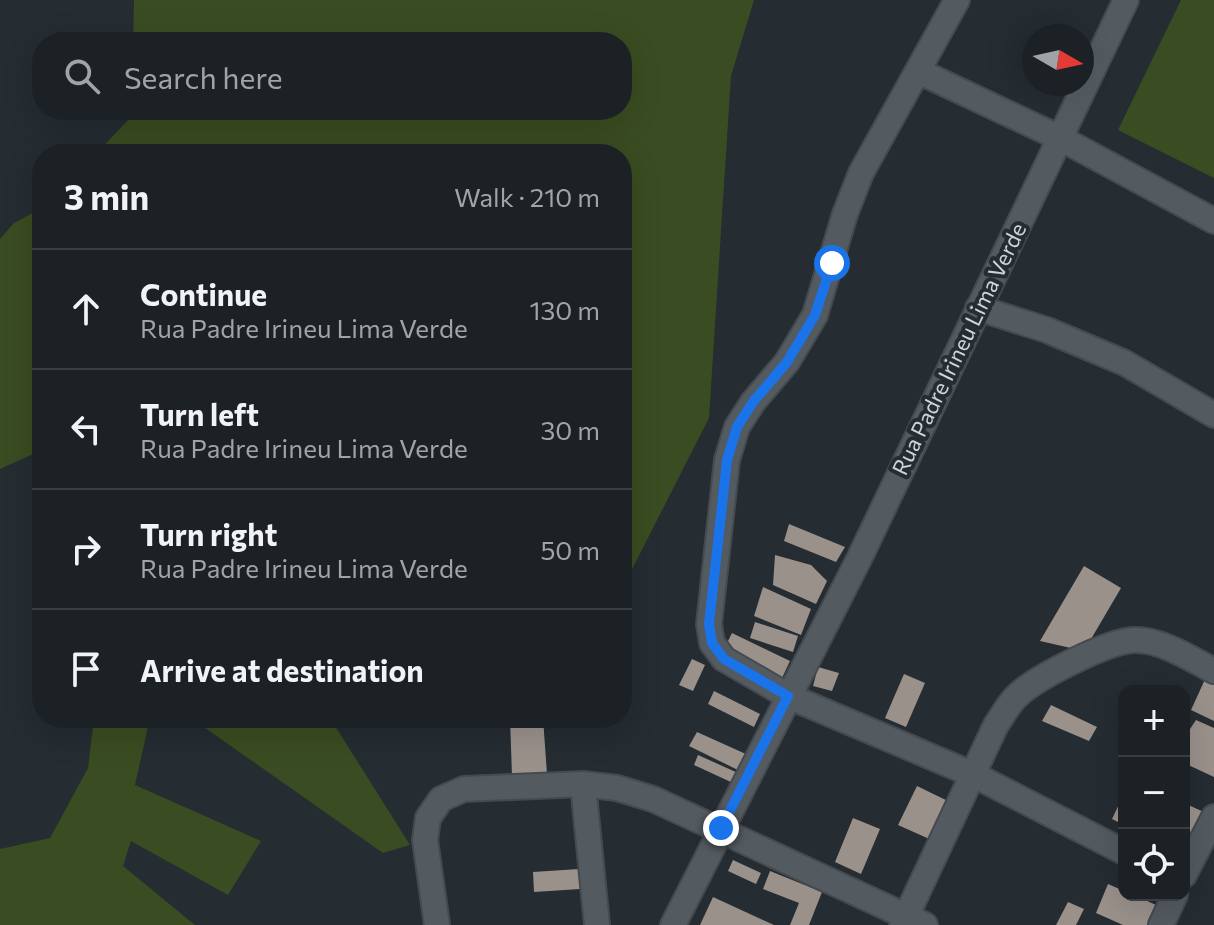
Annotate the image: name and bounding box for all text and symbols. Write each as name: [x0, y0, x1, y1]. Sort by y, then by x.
north arrow: [1022, 24, 1094, 96]
search box: [32, 32, 632, 120]
icon: search: [60, 54, 104, 98]
text: Search here: [124, 58, 283, 95]
text: 3 min: [64, 175, 149, 217]
text: Walk · 210 m: [454, 181, 600, 212]
street label: Rua Padre Irineu Lima Verde: [886, 218, 1031, 479]
route start: [814, 245, 850, 281]
text: Continue: [140, 275, 267, 312]
icon: ahead: [64, 287, 108, 331]
text: 130 m: [529, 294, 600, 325]
text: Rua Padre Irineu Lima Verde: [140, 312, 468, 343]
text: Turn left: [140, 395, 259, 432]
icon: left: [64, 407, 108, 451]
text: 30 m: [541, 414, 600, 445]
text: Rua Padre Irineu Lima Verde: [140, 432, 468, 463]
text: Turn right: [140, 515, 277, 552]
icon: right: [64, 527, 108, 571]
text: 50 m: [540, 534, 600, 565]
text: Rua Padre Irineu Lima Verde: [140, 552, 468, 583]
icon: arrive: [64, 647, 108, 691]
text: Arrive at destination: [140, 651, 424, 688]
map controls: [1118, 685, 1190, 901]
button: +: [1118, 685, 1190, 757]
button: −: [1118, 757, 1190, 829]
route end: [703, 810, 739, 846]
button: locate: [1118, 829, 1190, 901]

